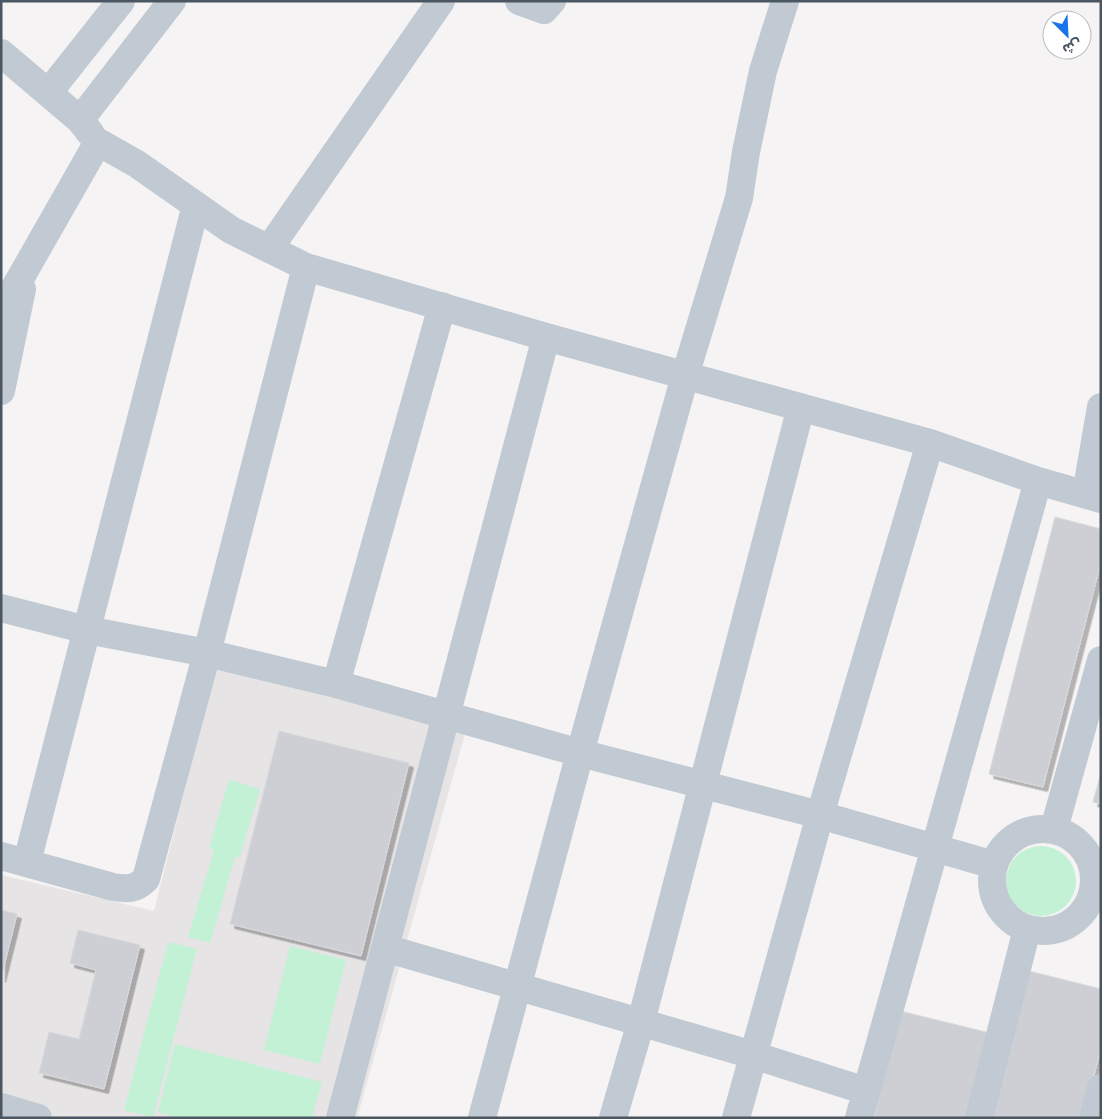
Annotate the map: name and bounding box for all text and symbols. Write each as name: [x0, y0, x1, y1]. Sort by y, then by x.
north arrow: [1042, 10, 1092, 60]
text: ش: [1060, 35, 1084, 58]

